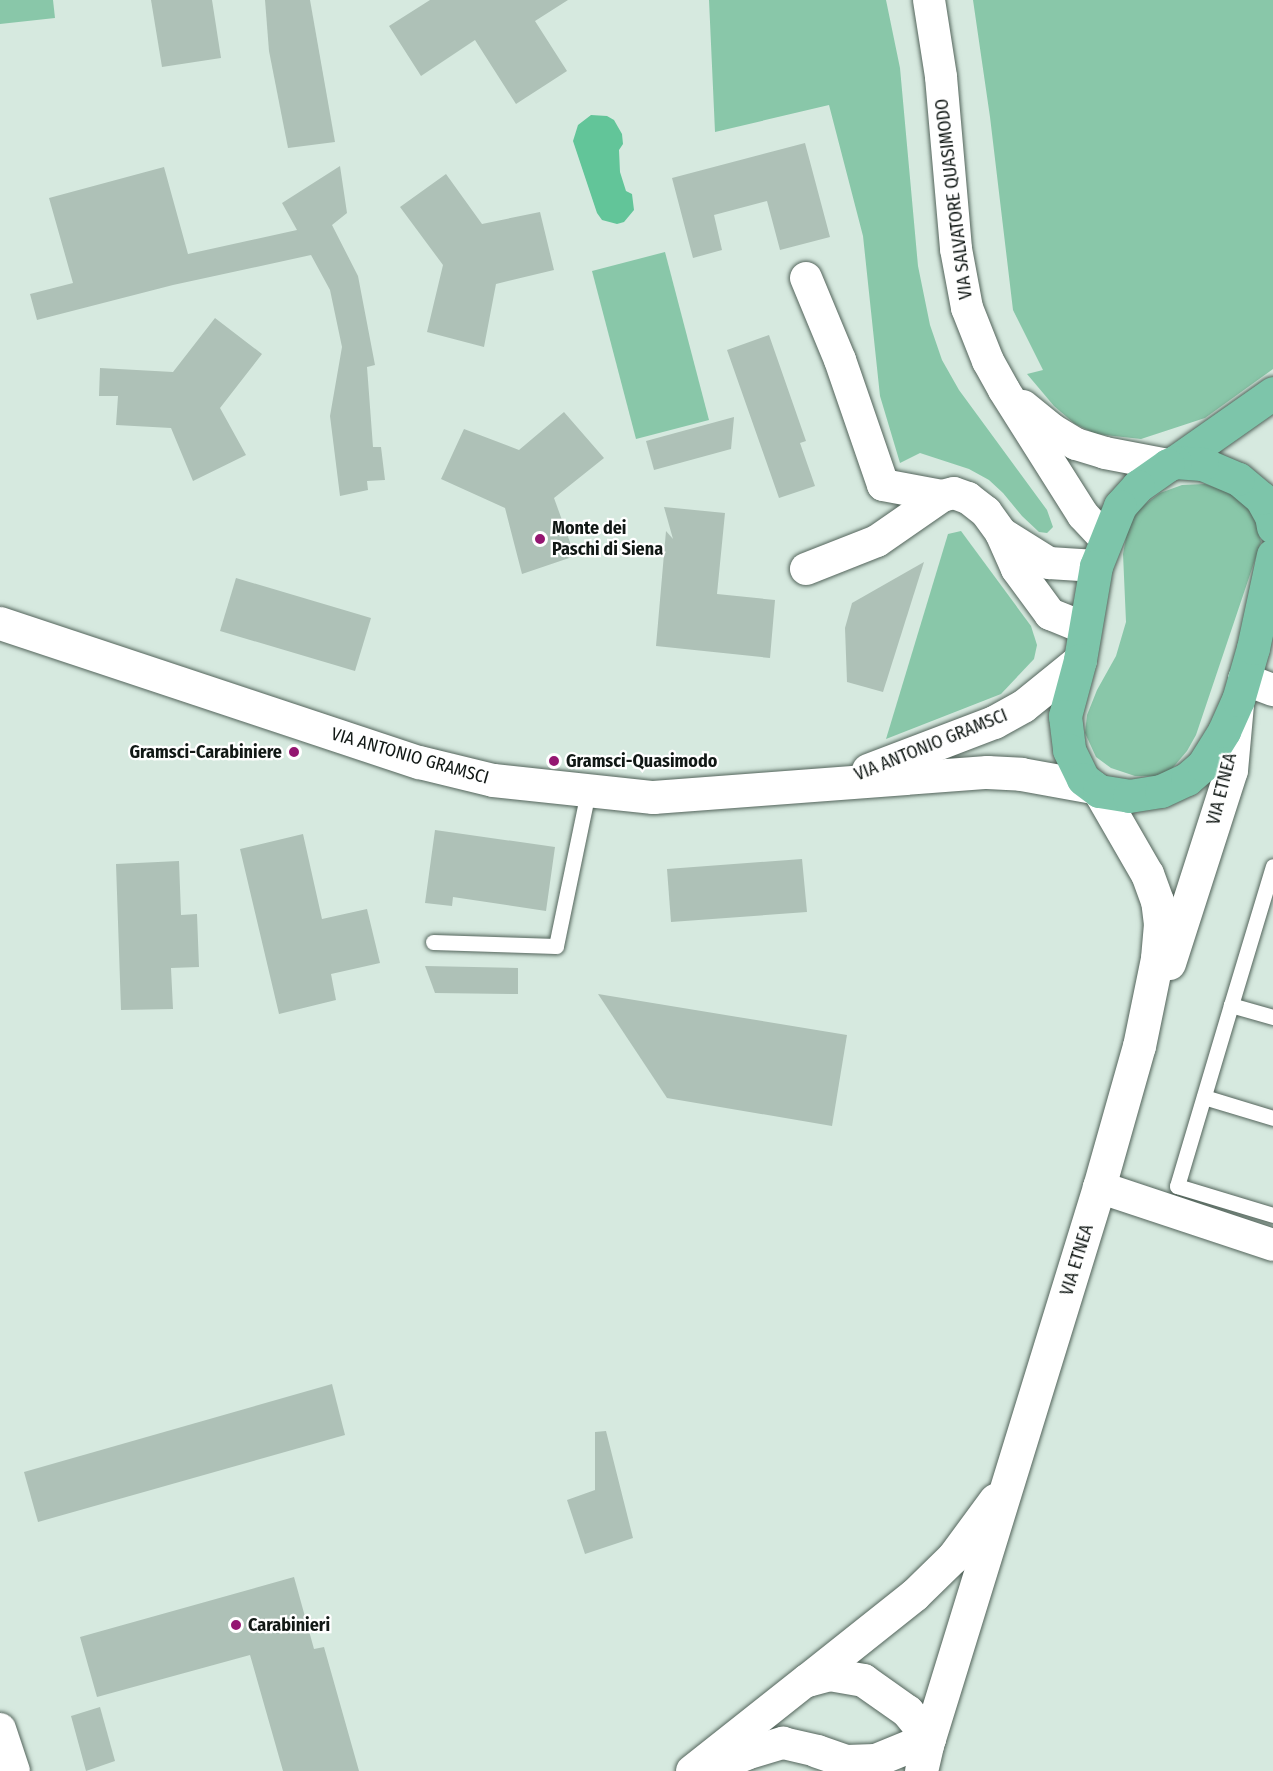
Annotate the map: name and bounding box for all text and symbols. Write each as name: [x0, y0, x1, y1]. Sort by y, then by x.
street label: VIA SALVATORE QUASIMODO: [931, 97, 977, 301]
place label: Monte dei Paschi di Siena: [552, 518, 663, 560]
marker: Monte dei Paschi di Siena: [533, 532, 547, 546]
street label: VIA ANTONIO GRAMSCI: [851, 704, 1011, 786]
street label: VIA ANTONIO GRAMSCI: [329, 723, 491, 789]
place label: Gramsci-Carabiniere: [129, 741, 282, 763]
marker: Gramsci-Carabiniere: [287, 745, 301, 759]
place label: Gramsci-Quasimodo: [566, 750, 717, 772]
street label: VIA ETNEA: [1203, 751, 1241, 827]
marker: Gramsci-Quasimodo: [547, 754, 561, 768]
street label: VIA ETNEA: [1056, 1222, 1098, 1298]
place label: Carabinieri: [248, 1614, 330, 1636]
marker: Carabinieri: [229, 1618, 243, 1632]

